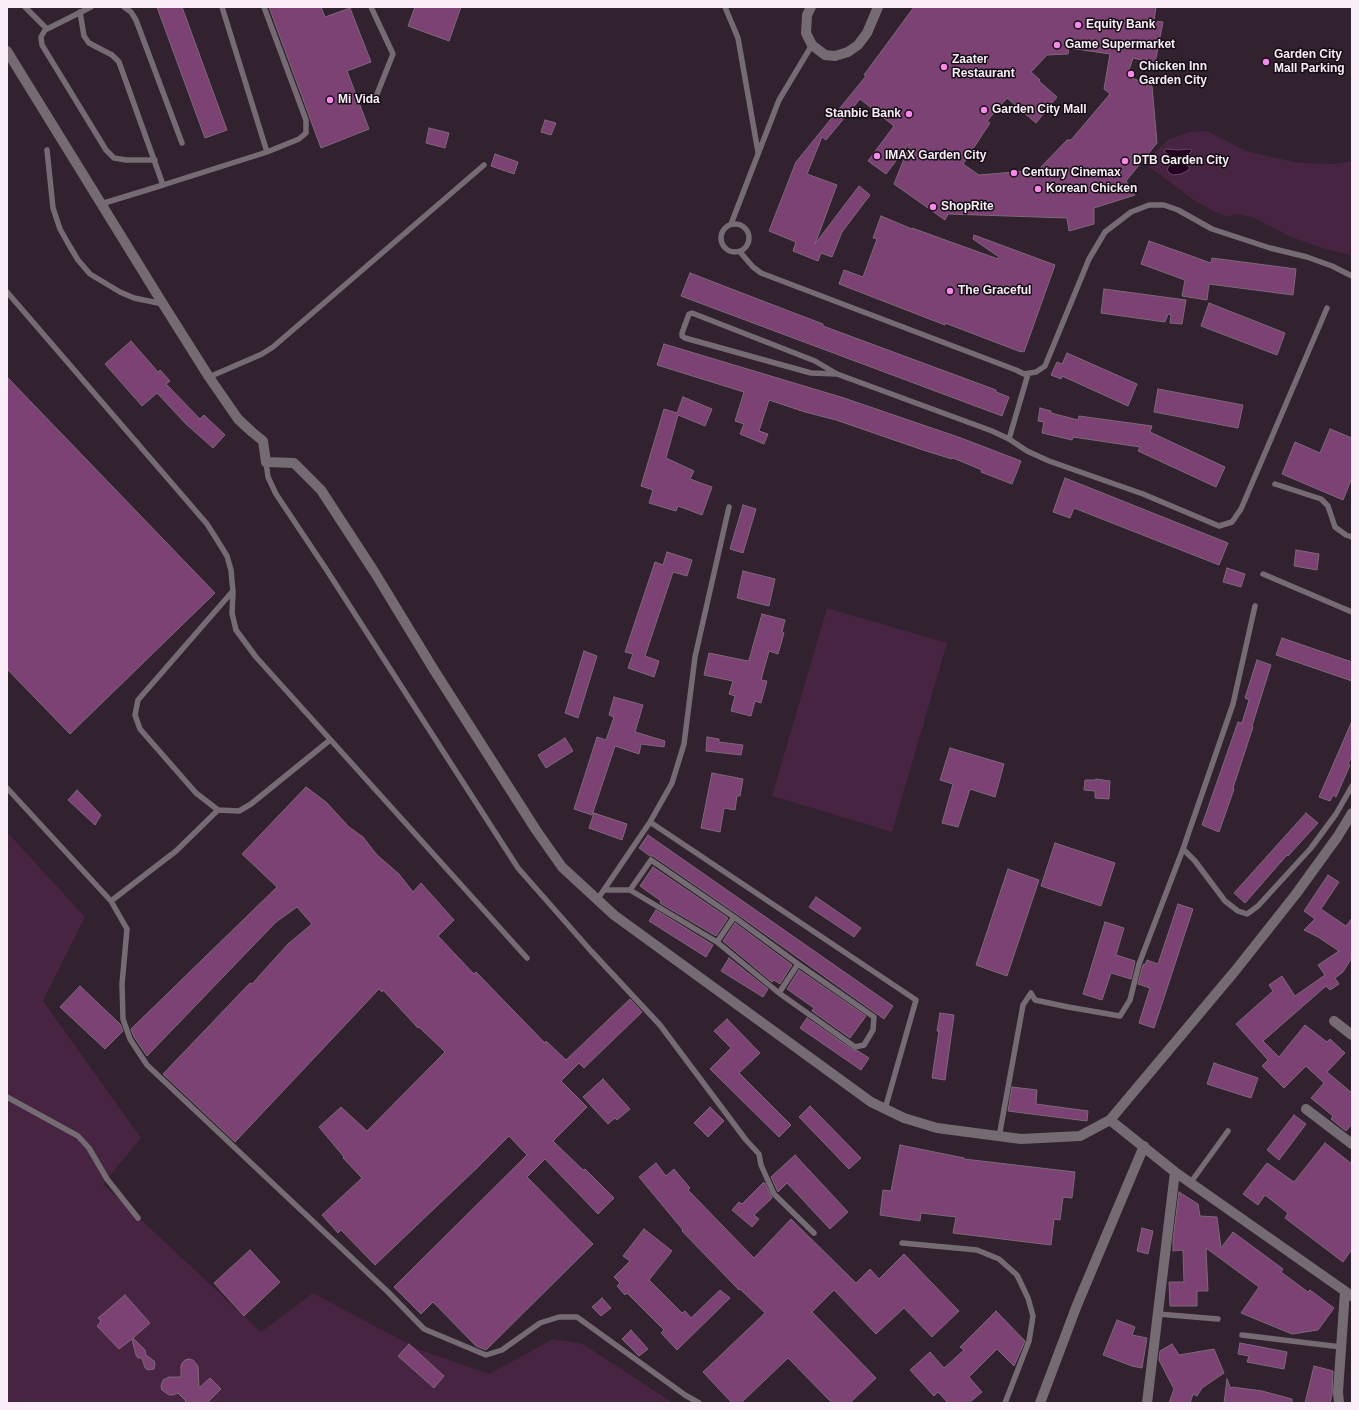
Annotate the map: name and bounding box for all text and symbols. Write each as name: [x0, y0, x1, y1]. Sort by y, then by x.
place label: Equity Bank: [1086, 18, 1155, 32]
marker: Equity Bank: [1073, 20, 1083, 30]
place label: Game Supermarket: [1065, 38, 1175, 52]
marker: Game Supermarket: [1052, 40, 1062, 50]
place label: Garden City Mall Parking: [1274, 48, 1345, 76]
place label: Zaater Restaurant: [952, 53, 1015, 81]
marker: Garden City Mall Parking: [1261, 57, 1271, 67]
place label: Chicken Inn Garden City: [1139, 60, 1207, 88]
marker: Zaater Restaurant: [939, 62, 949, 72]
marker: Chicken Inn Garden City: [1126, 69, 1136, 79]
place label: Mi Vida: [338, 93, 380, 107]
marker: Mi Vida: [325, 95, 335, 105]
place label: Garden City Mall: [992, 103, 1087, 117]
marker: Garden City Mall: [979, 105, 989, 115]
place label: Stanbic Bank: [825, 107, 901, 121]
marker: Stanbic Bank: [904, 109, 914, 119]
place label: IMAX Garden City: [885, 149, 986, 163]
marker: IMAX Garden City: [872, 151, 882, 161]
place label: DTB Garden City: [1133, 154, 1229, 168]
marker: DTB Garden City: [1120, 156, 1130, 166]
place label: Century Cinemax: [1022, 166, 1121, 180]
marker: Century Cinemax: [1009, 168, 1019, 178]
place label: Korean Chicken: [1046, 182, 1137, 196]
marker: Korean Chicken: [1033, 184, 1043, 194]
place label: ShopRite: [941, 200, 994, 214]
marker: ShopRite: [928, 202, 938, 212]
place label: The Graceful: [958, 284, 1031, 298]
marker: The Graceful: [945, 286, 955, 296]

